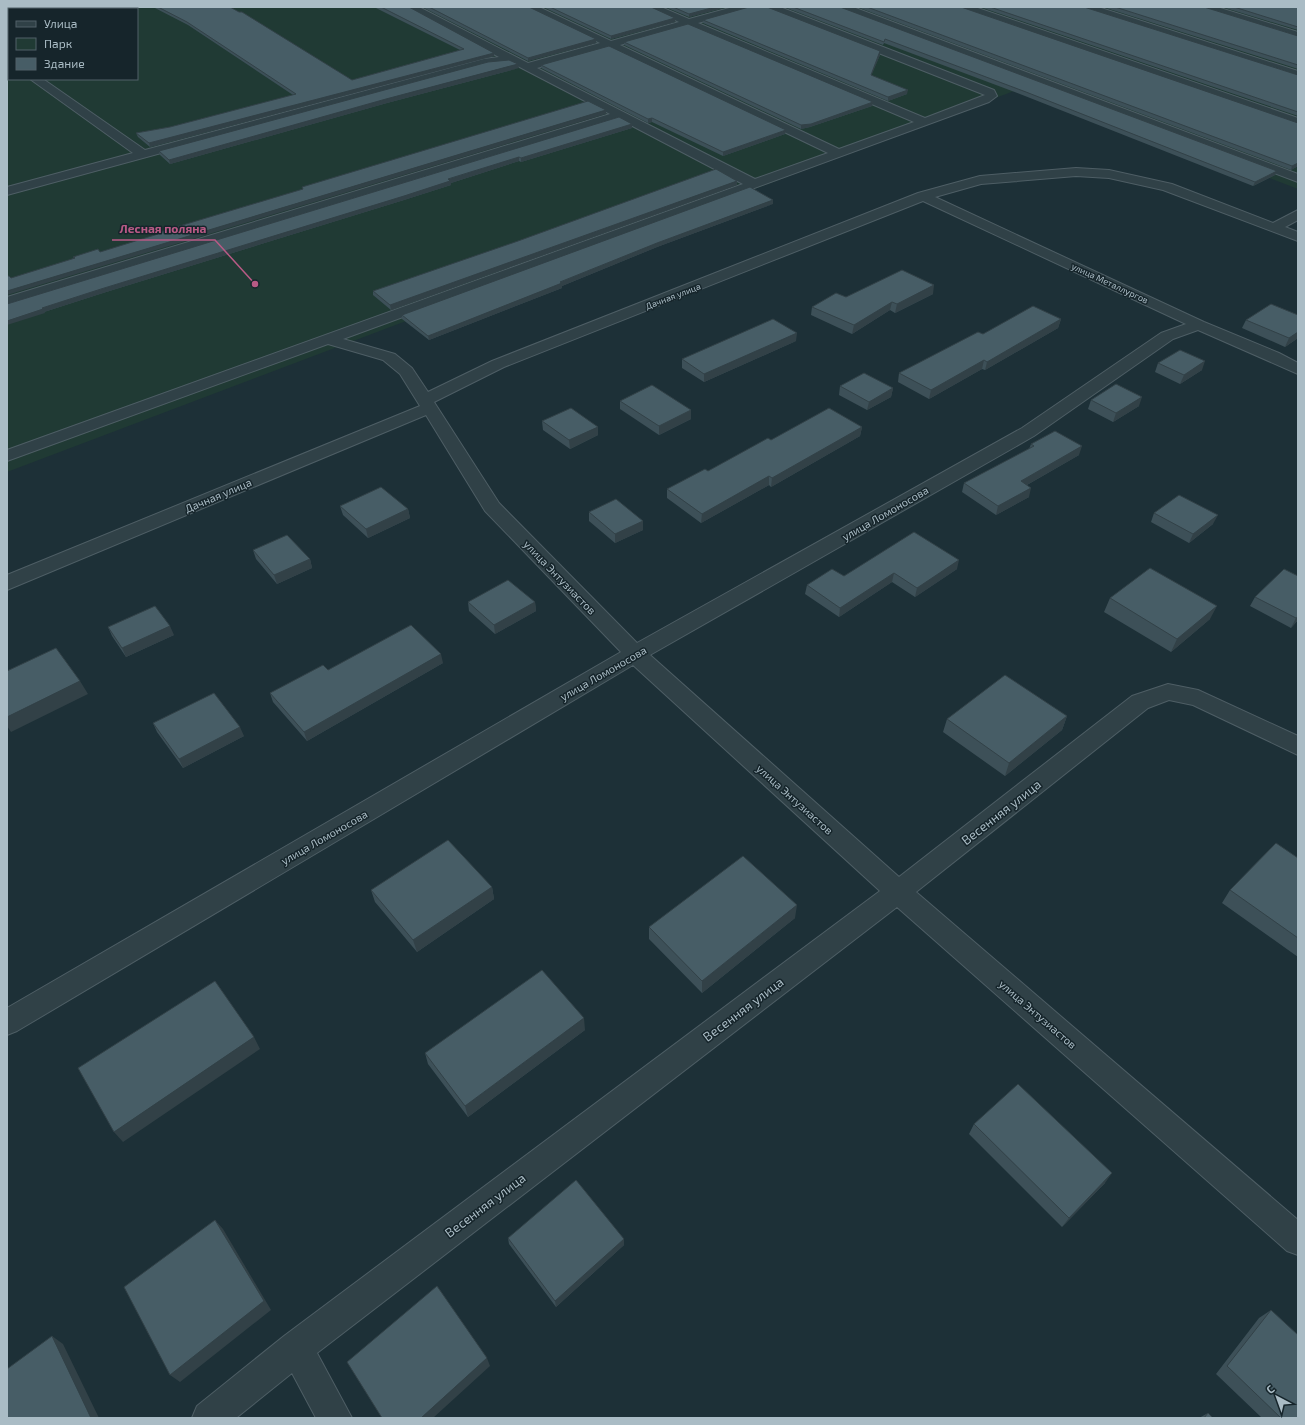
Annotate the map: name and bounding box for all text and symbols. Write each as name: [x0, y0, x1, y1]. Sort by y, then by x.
legend: [8, 8, 138, 80]
text: Улица: [44, 16, 77, 30]
text: Парк: [44, 36, 73, 50]
text: Здание: [44, 56, 85, 70]
callout: Лесная поляна: [112, 216, 215, 240]
text: Лесная поляна: [120, 221, 207, 235]
street label: улица Металлургов: [1069, 260, 1150, 307]
street label: Дачная улица: [644, 280, 703, 313]
street label: Дачная улица: [183, 475, 254, 516]
street label: улица Ломоносова: [840, 483, 931, 544]
street label: улица Энтузиастов: [520, 537, 599, 618]
street label: улица Ломоносова: [558, 643, 649, 704]
street label: улица Энтузиастов: [753, 761, 836, 837]
street label: Весенняя улица: [958, 776, 1044, 848]
street label: улица Ломоносова: [279, 807, 370, 868]
street label: Весенняя улица: [700, 973, 786, 1045]
street label: улица Энтузиастов: [996, 977, 1079, 1052]
street label: Весенняя улица: [442, 1169, 528, 1241]
north arrow: [1257, 1377, 1297, 1417]
text: С: [1263, 1382, 1277, 1396]

